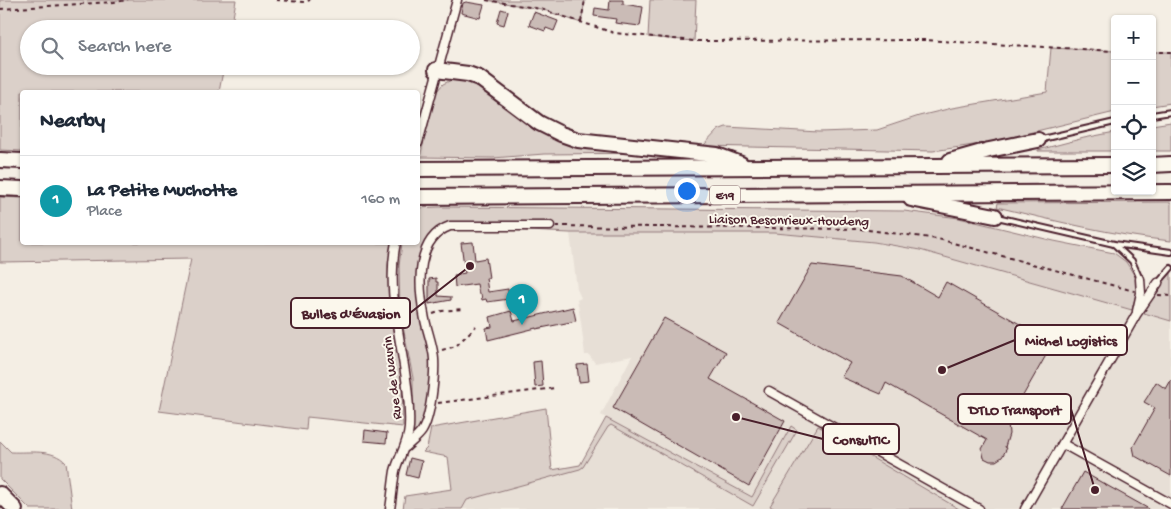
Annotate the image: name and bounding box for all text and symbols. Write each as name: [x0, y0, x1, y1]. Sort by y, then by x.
map controls: [1111, 15, 1156, 195]
button: +: [1111, 15, 1156, 60]
search box: [20, 20, 420, 75]
icon: search: [38, 34, 66, 62]
text: Search here: [78, 36, 172, 59]
button: −: [1111, 60, 1156, 105]
button: locate: [1111, 105, 1156, 150]
text: Nearby: [40, 110, 105, 135]
button: layers: [1111, 150, 1156, 195]
your location: [674, 178, 700, 204]
text: La Petite Muchotte: [87, 180, 237, 203]
road number: E19: [710, 186, 740, 204]
text: 1: [53, 191, 59, 210]
text: 160 m: [361, 191, 400, 210]
text: Place: [87, 203, 122, 222]
street label: Liaison Besonrieux-Houdeng: [709, 212, 869, 231]
pin: 1: [506, 284, 538, 325]
callout: Bulles d'Évasion: [291, 298, 410, 328]
text: Bulles d'Évasion: [301, 306, 401, 324]
callout: Michel Logistics: [1015, 325, 1127, 355]
text: Michel Logistics: [1025, 333, 1118, 351]
street label: Rue de Wavrin: [380, 335, 407, 420]
callout: DTLO Transport: [958, 394, 1071, 424]
text: DTLO Transport: [967, 402, 1063, 420]
callout: ConsulTIC: [823, 424, 899, 454]
text: ConsulTIC: [832, 432, 891, 450]

